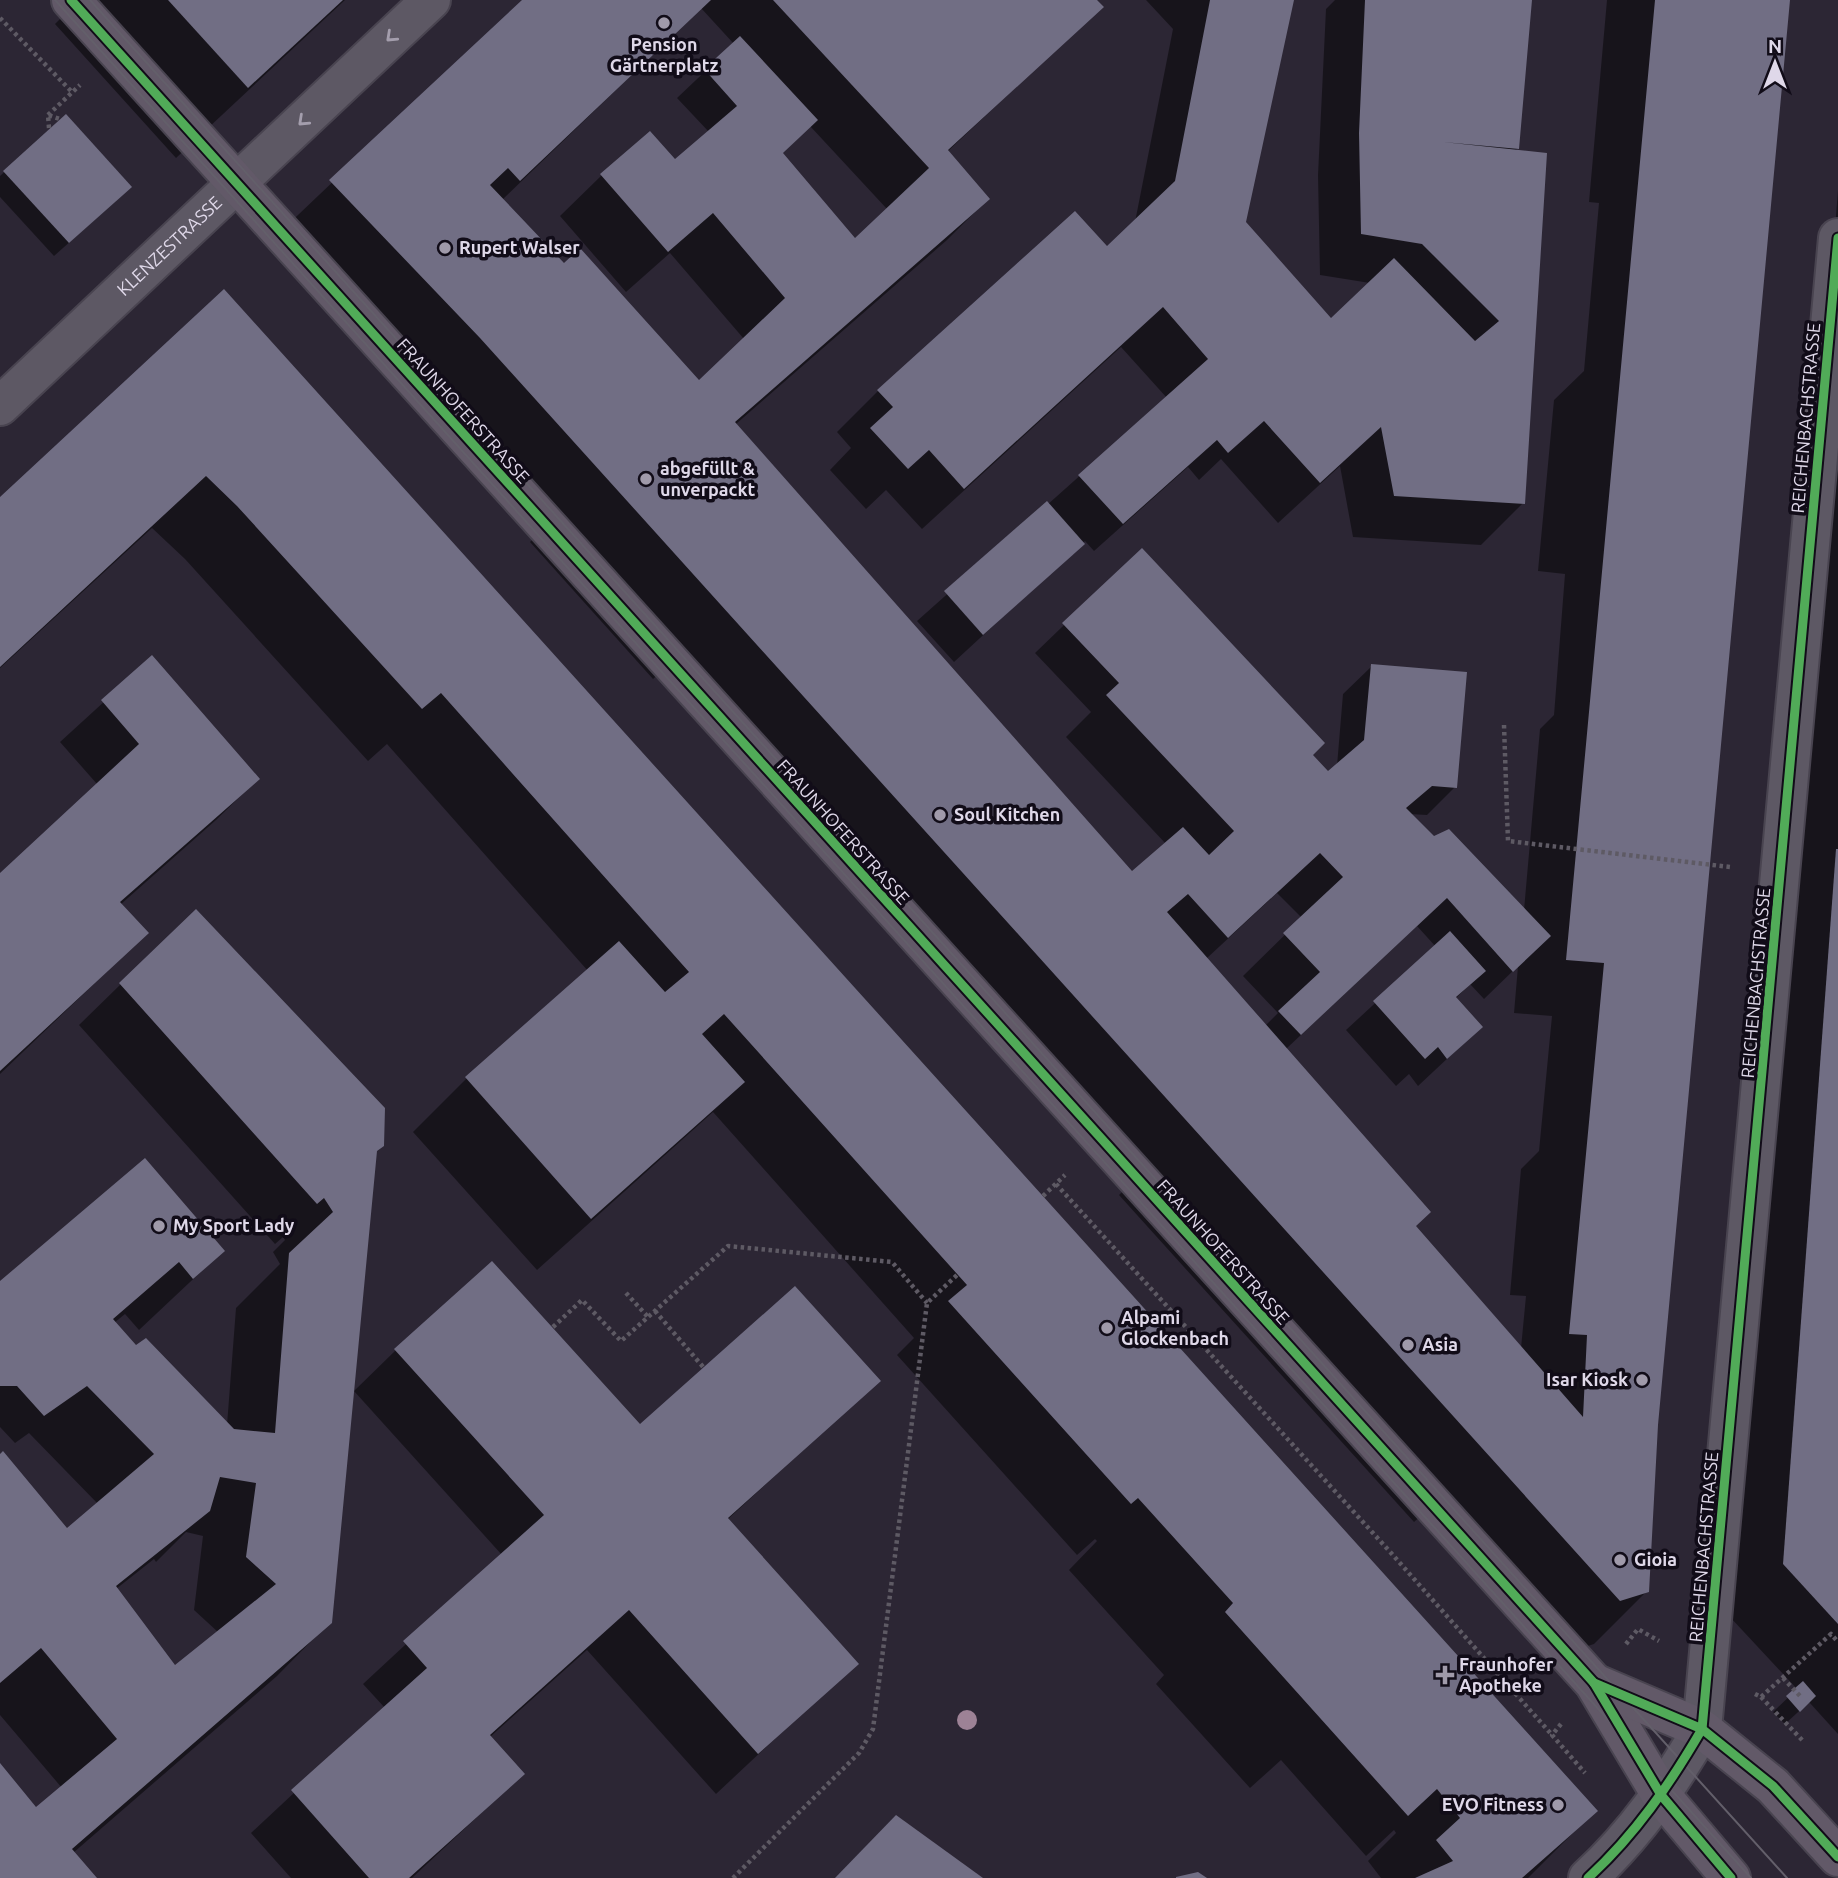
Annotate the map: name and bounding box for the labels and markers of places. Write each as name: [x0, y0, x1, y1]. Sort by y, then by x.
marker: Pension Gärtnerplatz: [656, 15, 672, 31]
place label: Pension Gärtnerplatz: [610, 34, 718, 75]
place label: Rupert Walser: [459, 237, 580, 257]
marker: Rupert Walser: [437, 240, 453, 256]
place label: abgefüllt & unverpackt: [660, 458, 755, 499]
marker: abgefüllt & unverpackt: [638, 471, 654, 487]
place label: Soul Kitchen: [954, 804, 1060, 824]
marker: Soul Kitchen: [932, 807, 948, 823]
place label: My Sport Lady: [173, 1215, 295, 1235]
marker: My Sport Lady: [151, 1218, 167, 1234]
place label: Alpami Glockenbach: [1121, 1307, 1229, 1348]
marker: Alpami Glockenbach: [1099, 1320, 1115, 1336]
place label: Asia: [1422, 1334, 1458, 1354]
marker: Asia: [1400, 1337, 1416, 1353]
place label: Isar Kiosk: [1546, 1369, 1628, 1389]
marker: Isar Kiosk: [1634, 1372, 1650, 1388]
place label: Gioia: [1634, 1549, 1677, 1569]
marker: Gioia: [1612, 1552, 1628, 1568]
place label: Fraunhofer Apotheke: [1459, 1654, 1554, 1695]
marker: Fraunhofer Apotheke: [1437, 1667, 1453, 1683]
place label: EVO Fitness: [1442, 1794, 1544, 1814]
marker: EVO Fitness: [1550, 1797, 1566, 1813]

